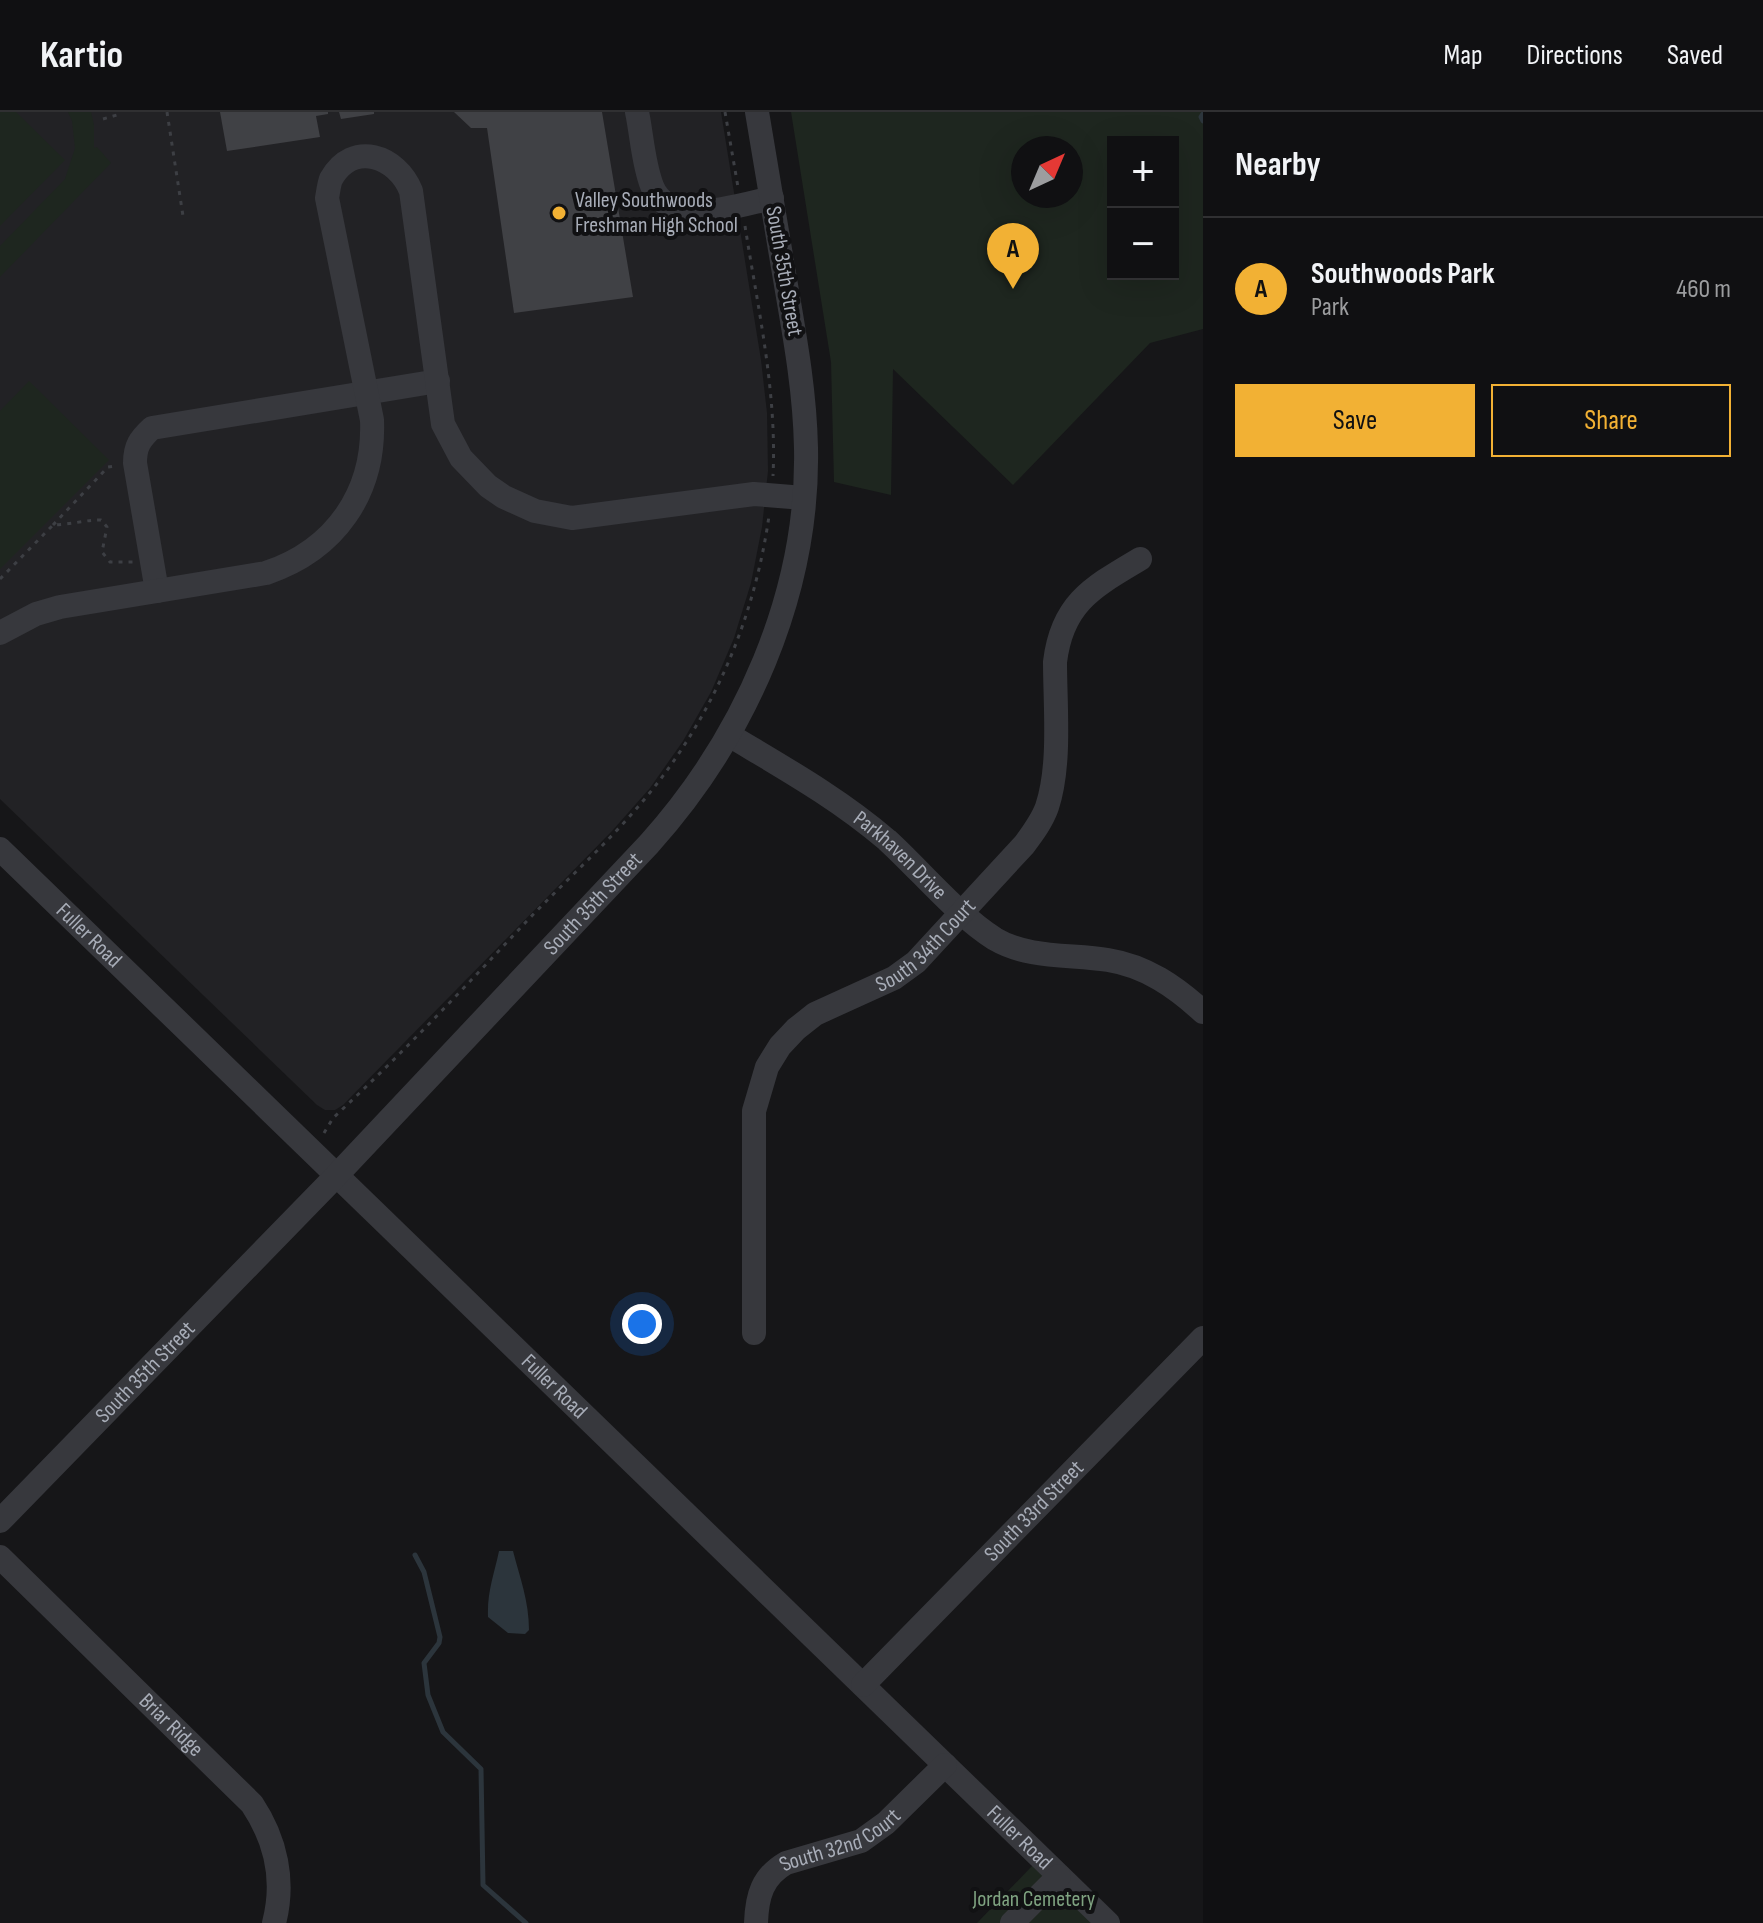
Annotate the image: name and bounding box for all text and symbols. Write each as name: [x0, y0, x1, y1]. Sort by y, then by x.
text: Kartio: [40, 33, 123, 78]
text: Map: [1444, 39, 1483, 72]
text: Directions: [1527, 39, 1623, 72]
text: Saved: [1667, 39, 1723, 72]
north arrow: [1011, 136, 1083, 208]
map controls: [1107, 136, 1179, 280]
button: +: [1107, 136, 1179, 208]
text: Nearby: [1235, 144, 1321, 185]
place label: Valley Southwoods Freshman High School: [575, 187, 738, 239]
marker: Valley Southwoods Freshman High School: [550, 204, 568, 222]
street label: South 35th Street: [759, 204, 809, 338]
button: −: [1107, 208, 1179, 280]
pin: A: [987, 223, 1039, 289]
text: Southwoods Park: [1311, 256, 1495, 292]
text: A: [1255, 274, 1267, 305]
text: 460 m: [1676, 274, 1731, 305]
text: Park: [1311, 292, 1349, 323]
button: Save: [1235, 384, 1475, 457]
button: Share: [1491, 384, 1731, 457]
street label: Parkhaven Drive: [848, 805, 953, 905]
street label: South 35th Street: [538, 846, 648, 961]
street label: South 34th Court: [871, 893, 982, 998]
street label: Fuller Road: [51, 897, 128, 973]
your location: [622, 1304, 662, 1344]
street label: South 35th Street: [90, 1315, 201, 1429]
street label: Fuller Road: [516, 1348, 593, 1424]
street label: South 33rd Street: [978, 1454, 1089, 1567]
street label: Briar Ridge: [134, 1688, 209, 1762]
street label: Fuller Road: [981, 1799, 1058, 1875]
street label: South 32nd Court: [774, 1802, 907, 1878]
park label: Jordan Cemetery: [972, 1886, 1096, 1913]

